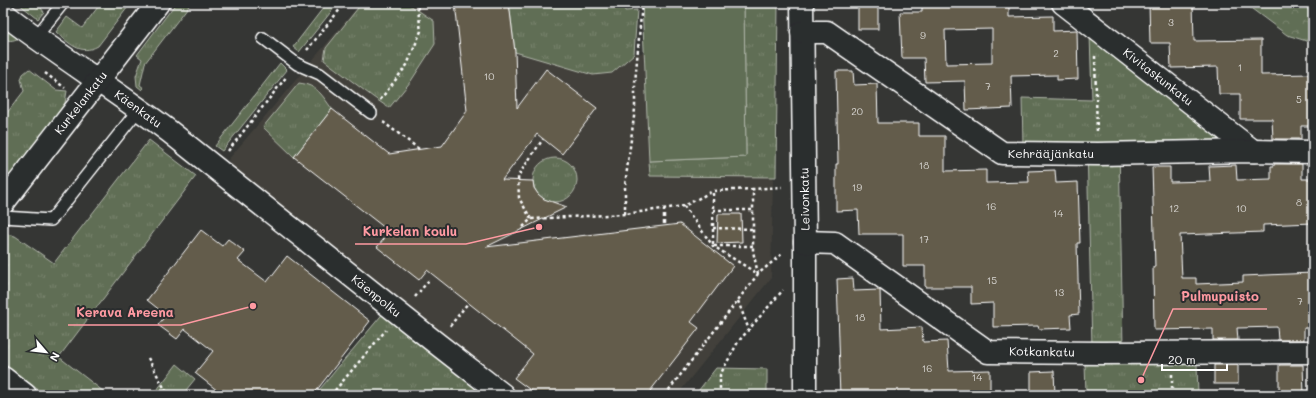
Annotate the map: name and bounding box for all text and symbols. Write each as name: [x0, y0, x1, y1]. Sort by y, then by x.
house number: 3: [1168, 15, 1174, 29]
house number: 9: [920, 28, 926, 42]
street label: Kivitaskunkatu: [1120, 44, 1197, 109]
house number: 2: [1053, 46, 1059, 60]
house number: 1: [1238, 60, 1242, 74]
street label: Kurkelankatu: [50, 67, 110, 137]
house number: 10: [484, 69, 494, 83]
house number: 7: [985, 79, 991, 93]
street label: Käenkatu: [112, 86, 165, 131]
house number: 5: [1296, 92, 1302, 106]
house number: 20: [851, 104, 863, 118]
street label: Kehrääjänkatu: [1008, 145, 1094, 161]
house number: 18: [919, 158, 929, 172]
street label: Leivonkatu: [795, 167, 813, 231]
house number: 19: [852, 180, 862, 194]
house number: 8: [1296, 195, 1302, 209]
house number: 16: [986, 199, 996, 213]
house number: 12: [1169, 201, 1179, 215]
house number: 10: [1236, 201, 1246, 215]
house number: 14: [1053, 206, 1063, 220]
callout: Kurkelan koulu: [355, 219, 466, 244]
text: Kurkelan koulu: [363, 222, 457, 239]
house number: 17: [919, 232, 929, 246]
street label: Käenpolku: [349, 270, 405, 320]
house number: 15: [987, 273, 997, 287]
callout: Pulmupuisto: [1173, 284, 1267, 309]
house number: 13: [1054, 285, 1064, 299]
text: Pulmupuisto: [1181, 287, 1259, 304]
house number: 7: [1297, 294, 1303, 308]
callout: Kerava Areena: [68, 300, 181, 325]
text: Kerava Areena: [76, 303, 174, 320]
house number: 18: [855, 310, 865, 324]
north arrow: [26, 332, 66, 372]
street label: Kotkankatu: [1009, 342, 1075, 360]
scale bar: [1162, 346, 1227, 372]
text: N: [47, 350, 64, 364]
text: 20 m: [1168, 351, 1196, 367]
house number: 16: [922, 361, 932, 375]
house number: 14: [972, 370, 982, 384]

